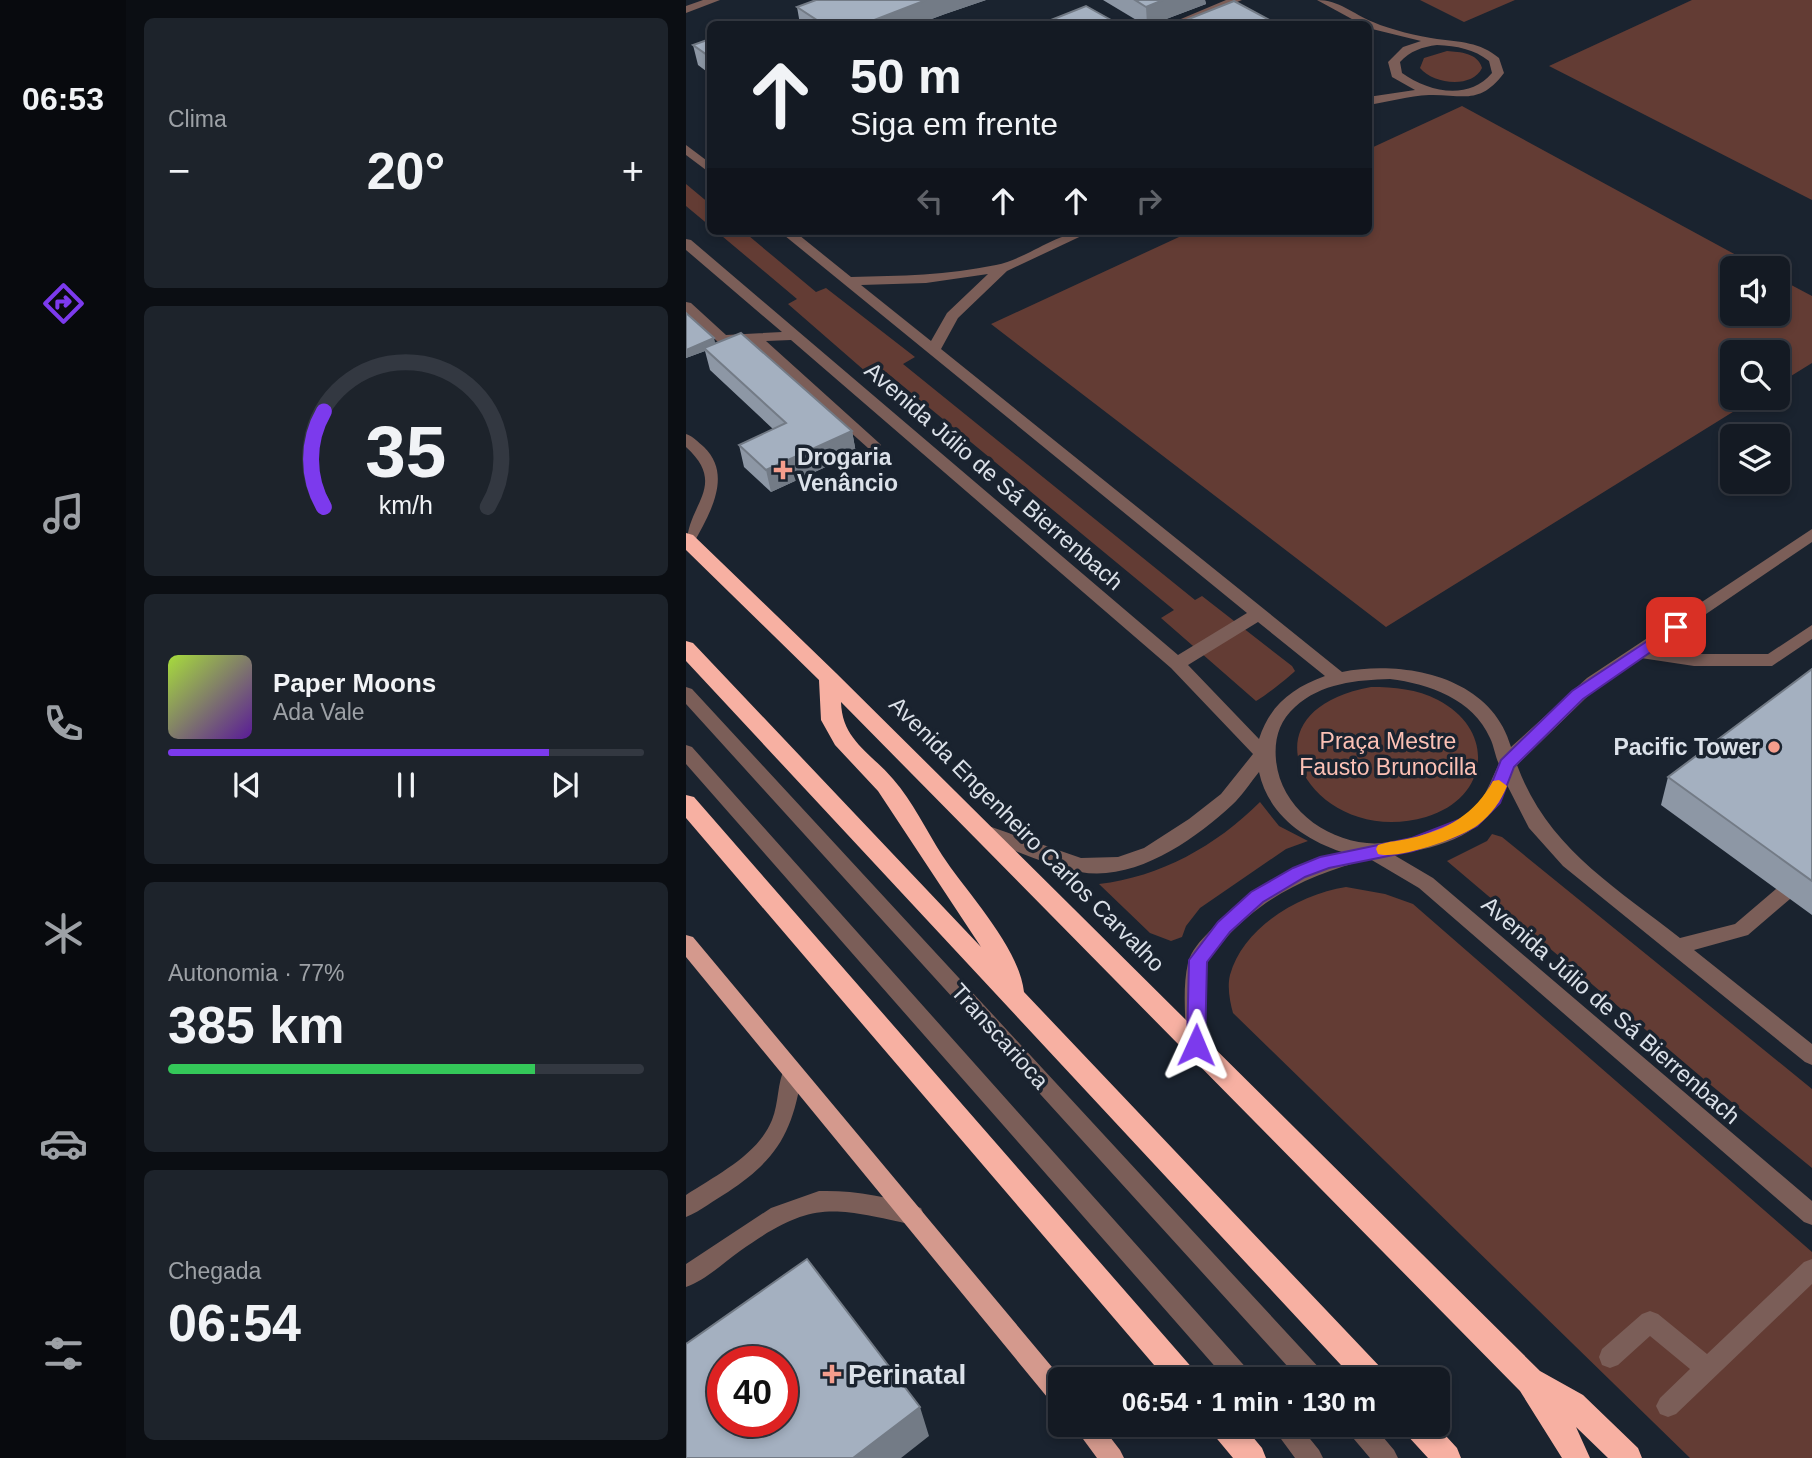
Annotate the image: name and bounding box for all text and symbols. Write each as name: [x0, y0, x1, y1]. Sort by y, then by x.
icon: ahead: [735, 49, 826, 140]
text: 50 m: [850, 49, 962, 103]
text: 06:53: [22, 81, 104, 117]
text: Clima: [168, 106, 227, 132]
text: Siga em frente: [850, 106, 1058, 142]
text: 20°: [367, 142, 445, 200]
text: −: [168, 150, 190, 192]
text: +: [622, 150, 644, 192]
icon: left: [911, 182, 949, 220]
icon: ahead: [984, 182, 1022, 220]
icon: ahead: [1057, 182, 1095, 220]
icon: right: [1130, 182, 1168, 220]
map controls: [1720, 256, 1790, 494]
button: sound: [1720, 256, 1790, 326]
icon: directions: [39, 279, 88, 328]
button: search: [1720, 340, 1790, 410]
street label: Avenida Júlio de Sá Bierrenbach: [860, 357, 1128, 595]
text: 35: [366, 411, 446, 492]
button: layers: [1720, 424, 1790, 494]
place label: Drogaria Venâncio: [797, 444, 898, 496]
marker: Drogaria Venâncio: [775, 462, 791, 478]
icon: music: [39, 489, 88, 538]
text: km/h: [379, 491, 433, 519]
pin: [1646, 597, 1706, 657]
icon: arrive: [1657, 608, 1695, 646]
text: Paper Moons: [273, 668, 436, 698]
street label: Avenida Engenheiro Carlos Carvalho: [884, 691, 1170, 977]
icon: phone: [39, 699, 88, 748]
text: Ada Vale: [273, 699, 365, 725]
park label: Praça Mestre Fausto Brunocilla: [1299, 728, 1477, 780]
place label: Pacific Tower: [1613, 734, 1760, 760]
marker: Pacific Tower: [1766, 739, 1782, 755]
icon: previous: [228, 766, 266, 804]
icon: pause: [387, 766, 425, 804]
icon: next: [546, 766, 584, 804]
street label: Avenida Júlio de Sá Bierrenbach: [1477, 891, 1745, 1129]
icon: climate: [39, 909, 88, 958]
text: Autonomia · 77%: [168, 960, 344, 986]
street label: Transcarioca: [946, 978, 1054, 1094]
text: 385 km: [168, 996, 344, 1054]
position arrow: [1159, 1008, 1233, 1082]
icon: car: [39, 1119, 88, 1168]
text: Chegada: [168, 1258, 261, 1284]
text: 06:54: [168, 1294, 301, 1352]
icon: filters: [39, 1329, 88, 1378]
speed limit sign: 40: [707, 1346, 798, 1437]
place label: Perinatal: [848, 1359, 966, 1390]
marker: Perinatal: [822, 1364, 842, 1384]
text: 06:54 · 1 min · 130 m: [1122, 1387, 1376, 1417]

